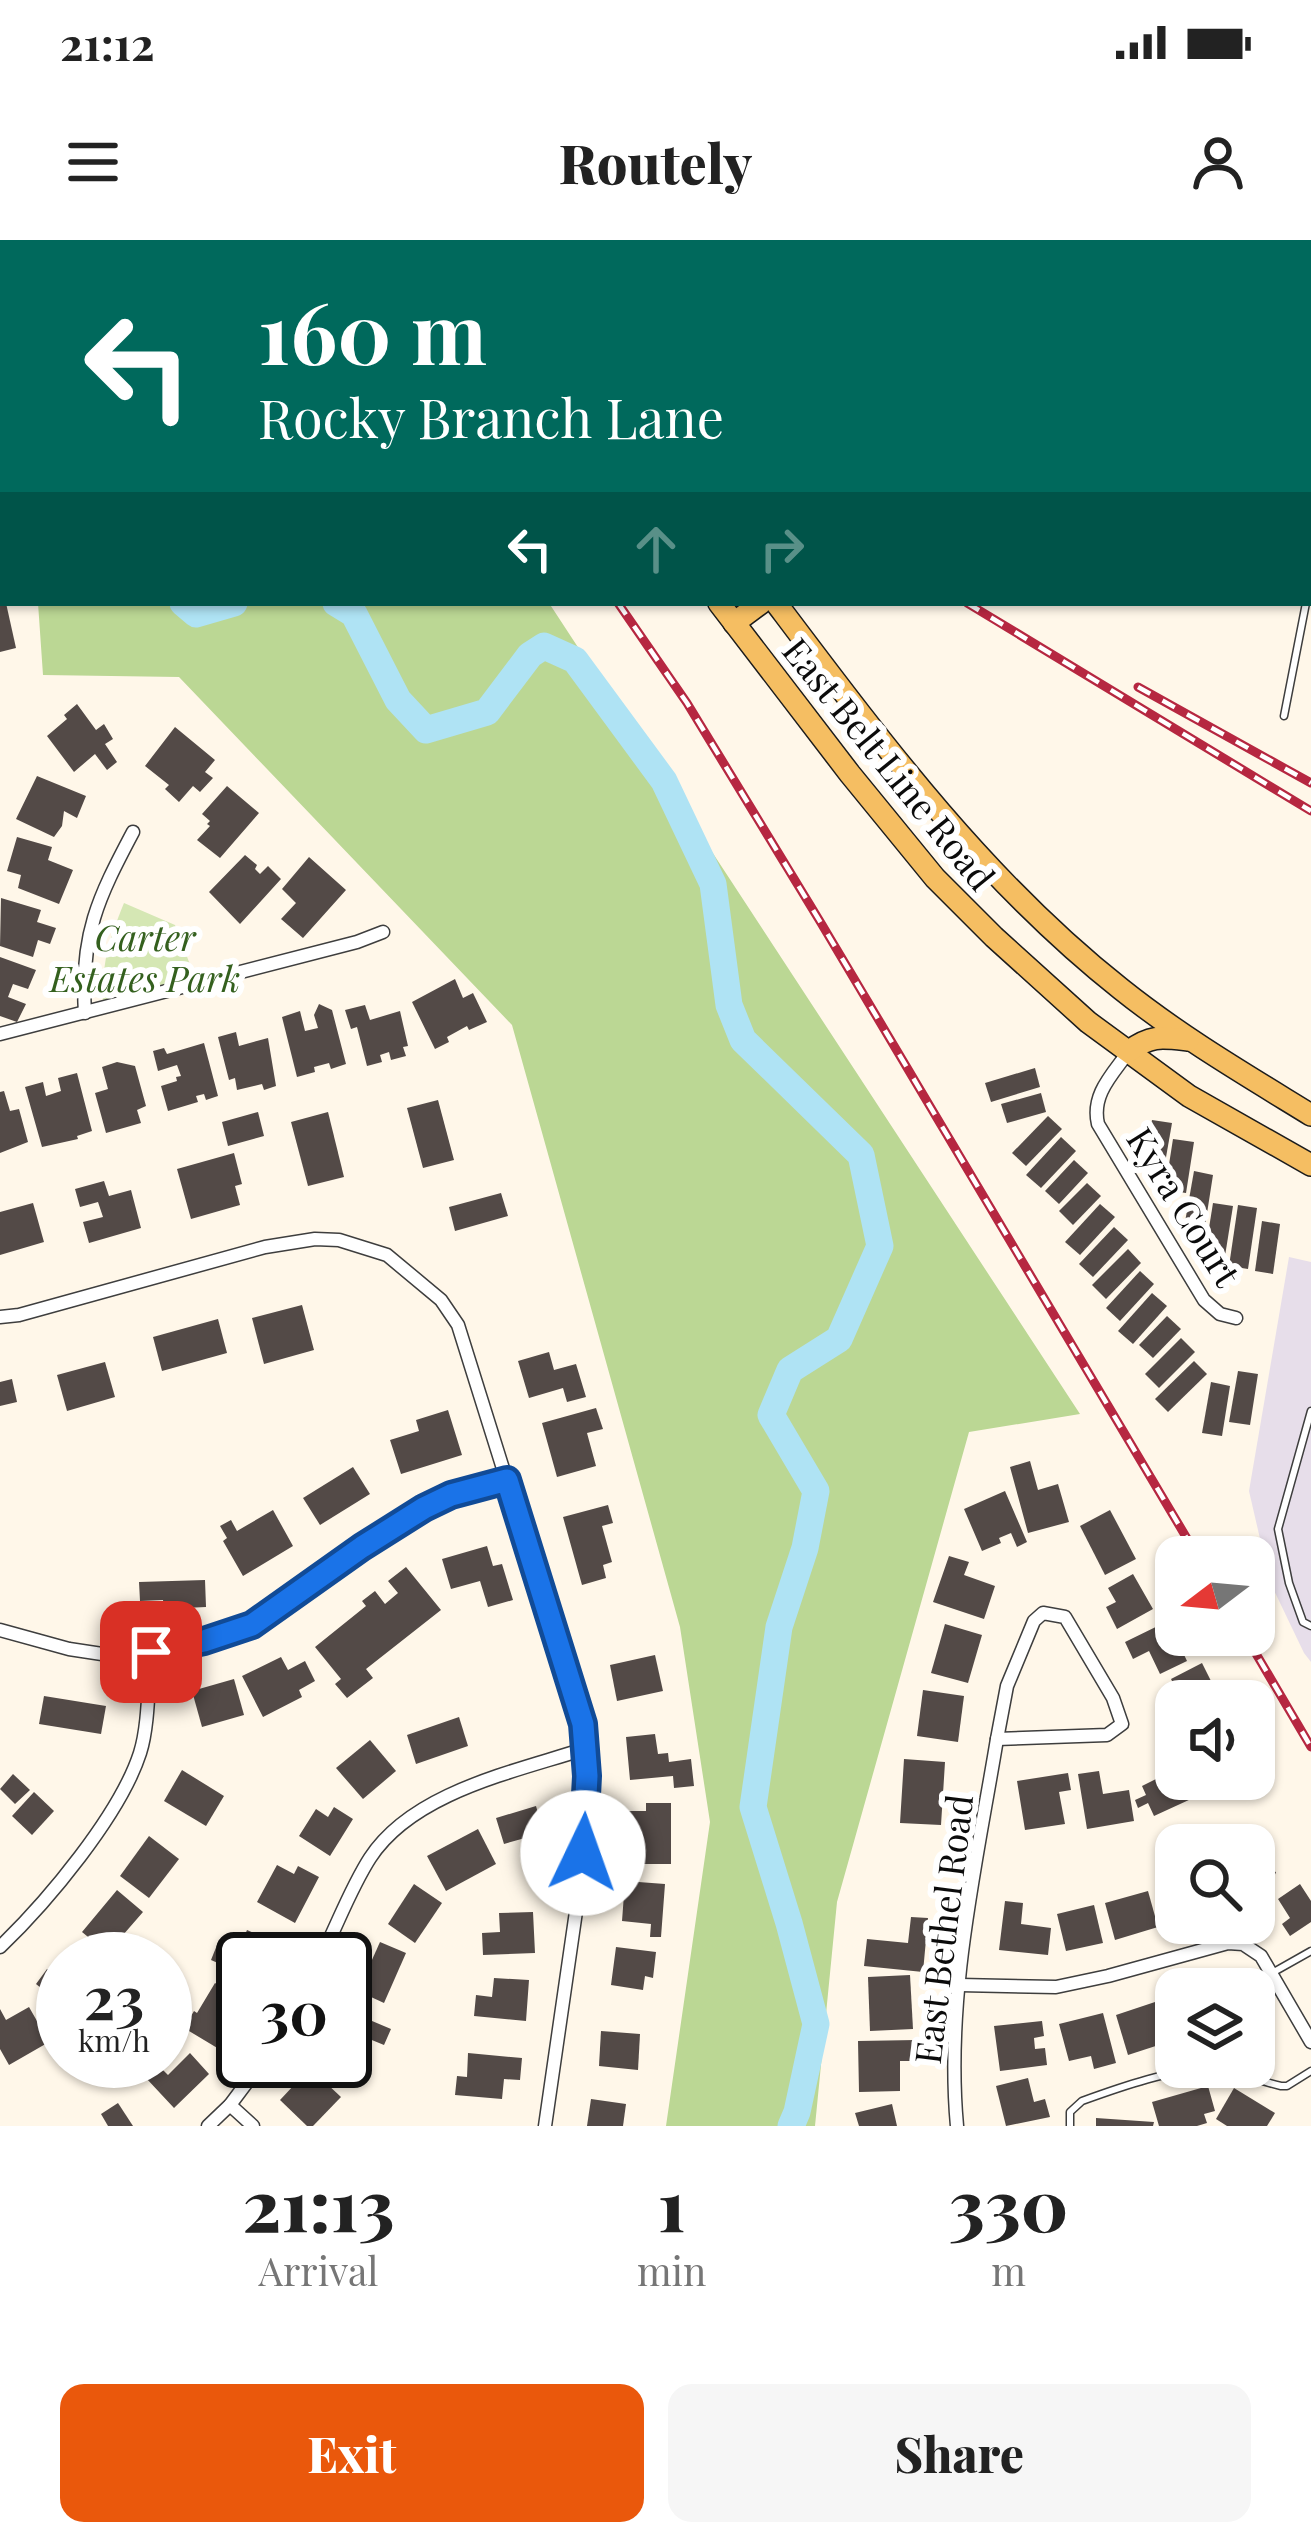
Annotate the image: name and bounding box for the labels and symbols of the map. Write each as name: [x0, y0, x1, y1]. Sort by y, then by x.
street label: East Belt Line Road: [773, 627, 1007, 899]
park label: Carter Estates Park: [48, 912, 240, 1001]
street label: Kyra Court: [1117, 1118, 1253, 1295]
north arrow: [1155, 1536, 1275, 1656]
pin: [100, 1601, 202, 1703]
position arrow: [520, 1790, 646, 1916]
street label: East Bethel Road: [902, 1792, 982, 2066]
speed limit sign: 30: [216, 1932, 372, 2088]

